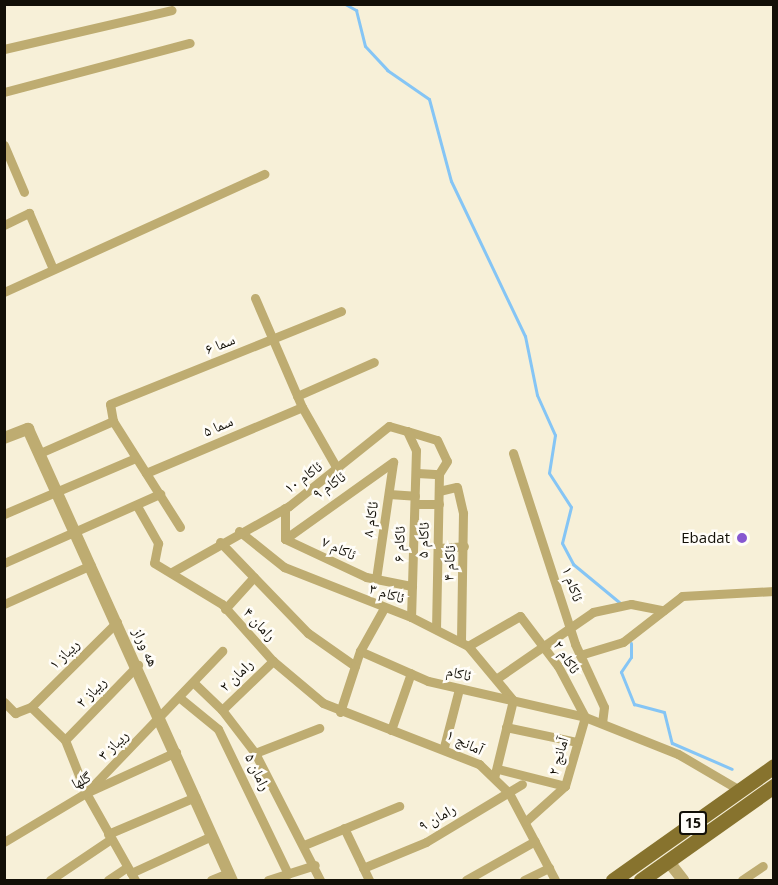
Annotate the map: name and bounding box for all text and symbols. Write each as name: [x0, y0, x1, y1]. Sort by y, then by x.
street label: سما ۶: [202, 330, 238, 358]
street label: سما ۵: [200, 412, 236, 440]
street label: ئاکام ۱۰: [280, 457, 326, 497]
street label: ئاکام ۹: [309, 467, 349, 503]
street label: ئاکام ۸: [358, 500, 382, 538]
street label: ئاکام ۵: [413, 522, 433, 558]
street label: ئاکام ۶: [389, 526, 409, 562]
place label: Ebadat: [681, 529, 730, 547]
marker: Ebadat: [735, 531, 749, 545]
street label: ئاکام ۷: [319, 532, 359, 564]
street label: ئاکام ۴: [439, 545, 459, 581]
street label: ئاکام ۱: [559, 564, 587, 604]
street label: ئاکام ۳: [367, 579, 407, 607]
street label: رامان ۴: [240, 603, 280, 645]
street label: هه وراز: [129, 625, 163, 669]
street label: ریباز ۱: [45, 635, 83, 673]
street label: ئاکام ۲: [550, 637, 584, 677]
street label: رامان ۲: [216, 655, 256, 695]
street label: ئاکام: [445, 661, 473, 685]
street label: ریباز ۲: [72, 673, 110, 711]
street label: آمانج ۱: [444, 725, 486, 759]
street label: ریباز ۳: [94, 726, 132, 764]
street label: آمانج ۲: [544, 735, 572, 777]
street label: رامان ۵: [241, 750, 275, 794]
street label: گلها: [68, 768, 94, 792]
street label: رامان ۹: [415, 799, 459, 835]
road number: 15: [678, 812, 708, 834]

